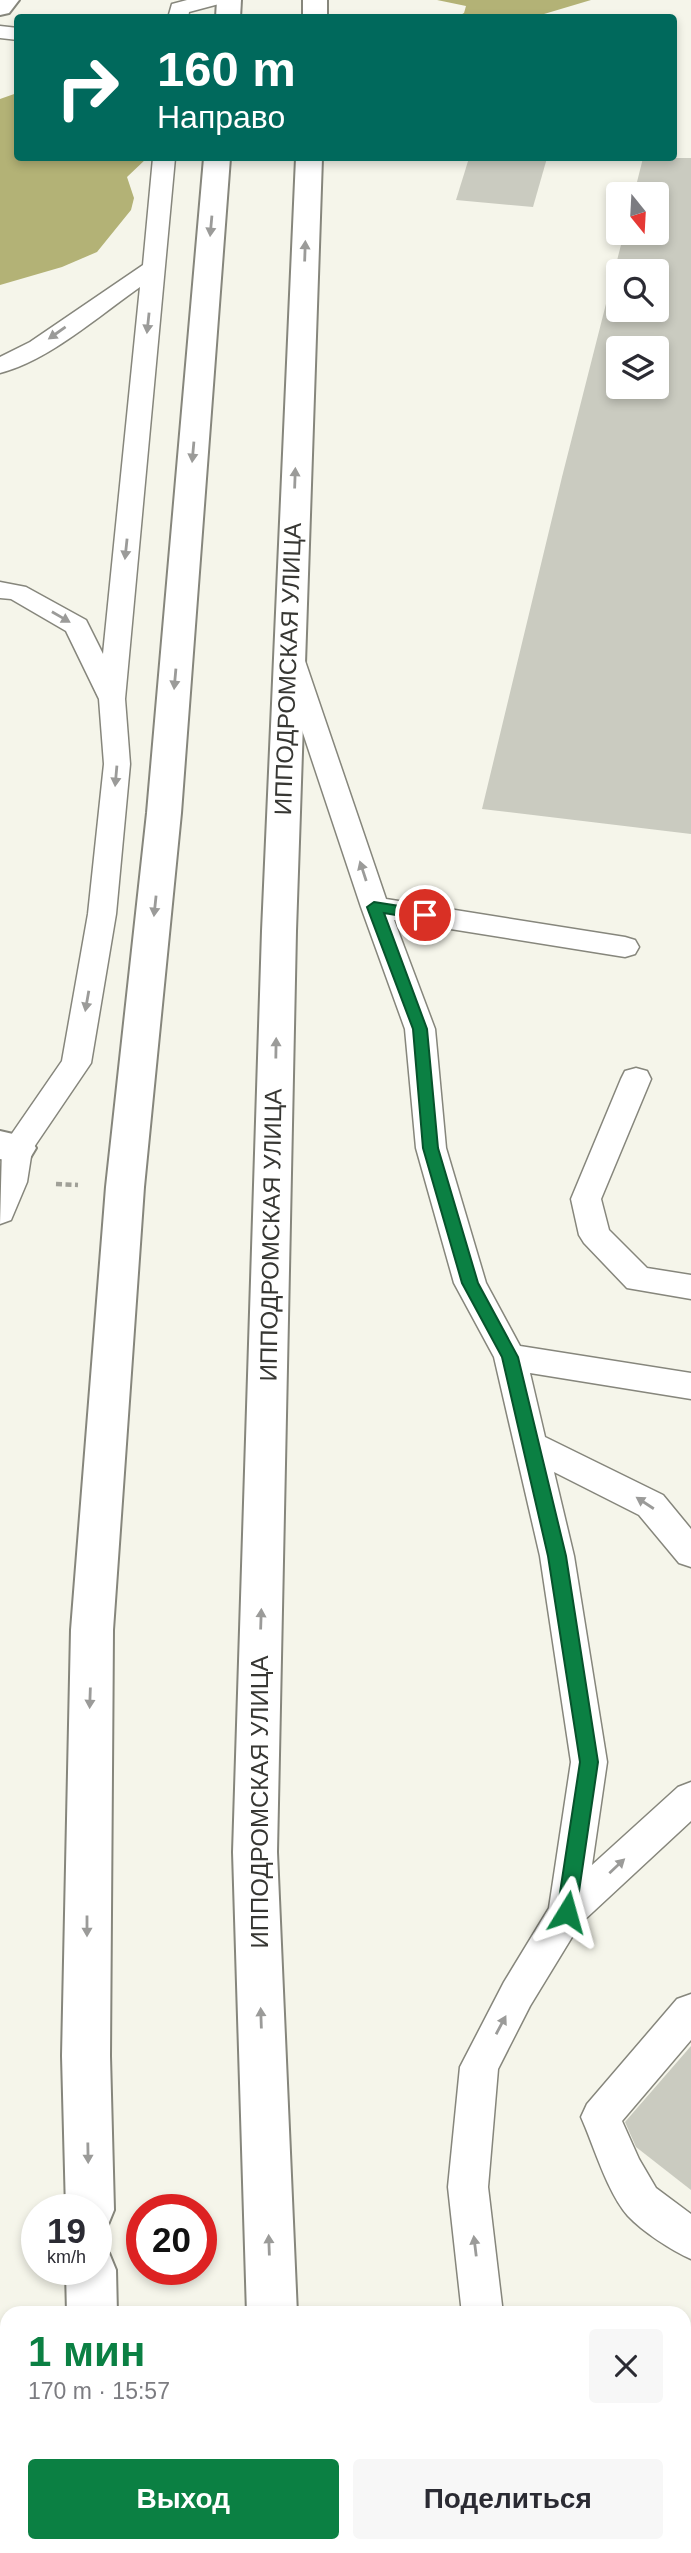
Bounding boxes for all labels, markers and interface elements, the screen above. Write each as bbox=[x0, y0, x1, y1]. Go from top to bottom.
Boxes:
icon: right bbox=[42, 42, 133, 133]
text: 160 m bbox=[157, 42, 296, 96]
text: Направо bbox=[157, 99, 285, 135]
north arrow bbox=[606, 182, 668, 245]
map controls bbox=[606, 182, 669, 399]
one-way arrow bbox=[205, 215, 216, 237]
one-way arrow bbox=[299, 240, 310, 262]
button: search bbox=[606, 259, 669, 322]
one-way arrow bbox=[142, 312, 153, 334]
one-way arrow bbox=[48, 326, 66, 340]
button: layers bbox=[606, 336, 669, 399]
one-way arrow bbox=[187, 442, 198, 464]
one-way arrow bbox=[290, 467, 301, 489]
street label: ИППОДРОМСКАЯ УЛИЦА bbox=[269, 522, 306, 816]
one-way arrow bbox=[120, 539, 131, 561]
one-way arrow bbox=[52, 611, 71, 624]
one-way arrow bbox=[169, 668, 180, 690]
one-way arrow bbox=[110, 765, 121, 787]
one-way arrow bbox=[357, 860, 367, 881]
pin bbox=[395, 885, 455, 945]
one-way arrow bbox=[149, 895, 160, 917]
icon: arrive bbox=[406, 896, 444, 934]
one-way arrow bbox=[81, 991, 92, 1013]
one-way arrow bbox=[270, 1037, 282, 1059]
street label: ИППОДРОМСКАЯ УЛИЦА bbox=[254, 1088, 287, 1382]
one-way arrow bbox=[635, 1496, 655, 1509]
one-way arrow bbox=[256, 1608, 267, 1630]
street label: ИППОДРОМСКАЯ УЛИЦА bbox=[246, 1656, 273, 1948]
one-way arrow bbox=[85, 1688, 96, 1710]
one-way arrow bbox=[608, 1858, 626, 1874]
position arrow bbox=[530, 1875, 604, 1949]
one-way arrow bbox=[81, 1915, 93, 1937]
one-way arrow bbox=[255, 2007, 266, 2029]
one-way arrow bbox=[495, 2015, 507, 2034]
one-way arrow bbox=[83, 2143, 94, 2165]
speed limit sign: 20 bbox=[126, 2194, 217, 2285]
text: 19 bbox=[47, 2211, 86, 2250]
one-way arrow bbox=[264, 2234, 275, 2256]
one-way arrow bbox=[470, 2235, 481, 2257]
text: km/h bbox=[47, 2247, 86, 2267]
text: 1 мин bbox=[28, 2328, 145, 2375]
button: close bbox=[589, 2329, 663, 2403]
text: 170 m · 15:57 bbox=[28, 2378, 170, 2404]
button: Выход bbox=[28, 2459, 339, 2539]
button: Поделиться bbox=[353, 2459, 663, 2539]

